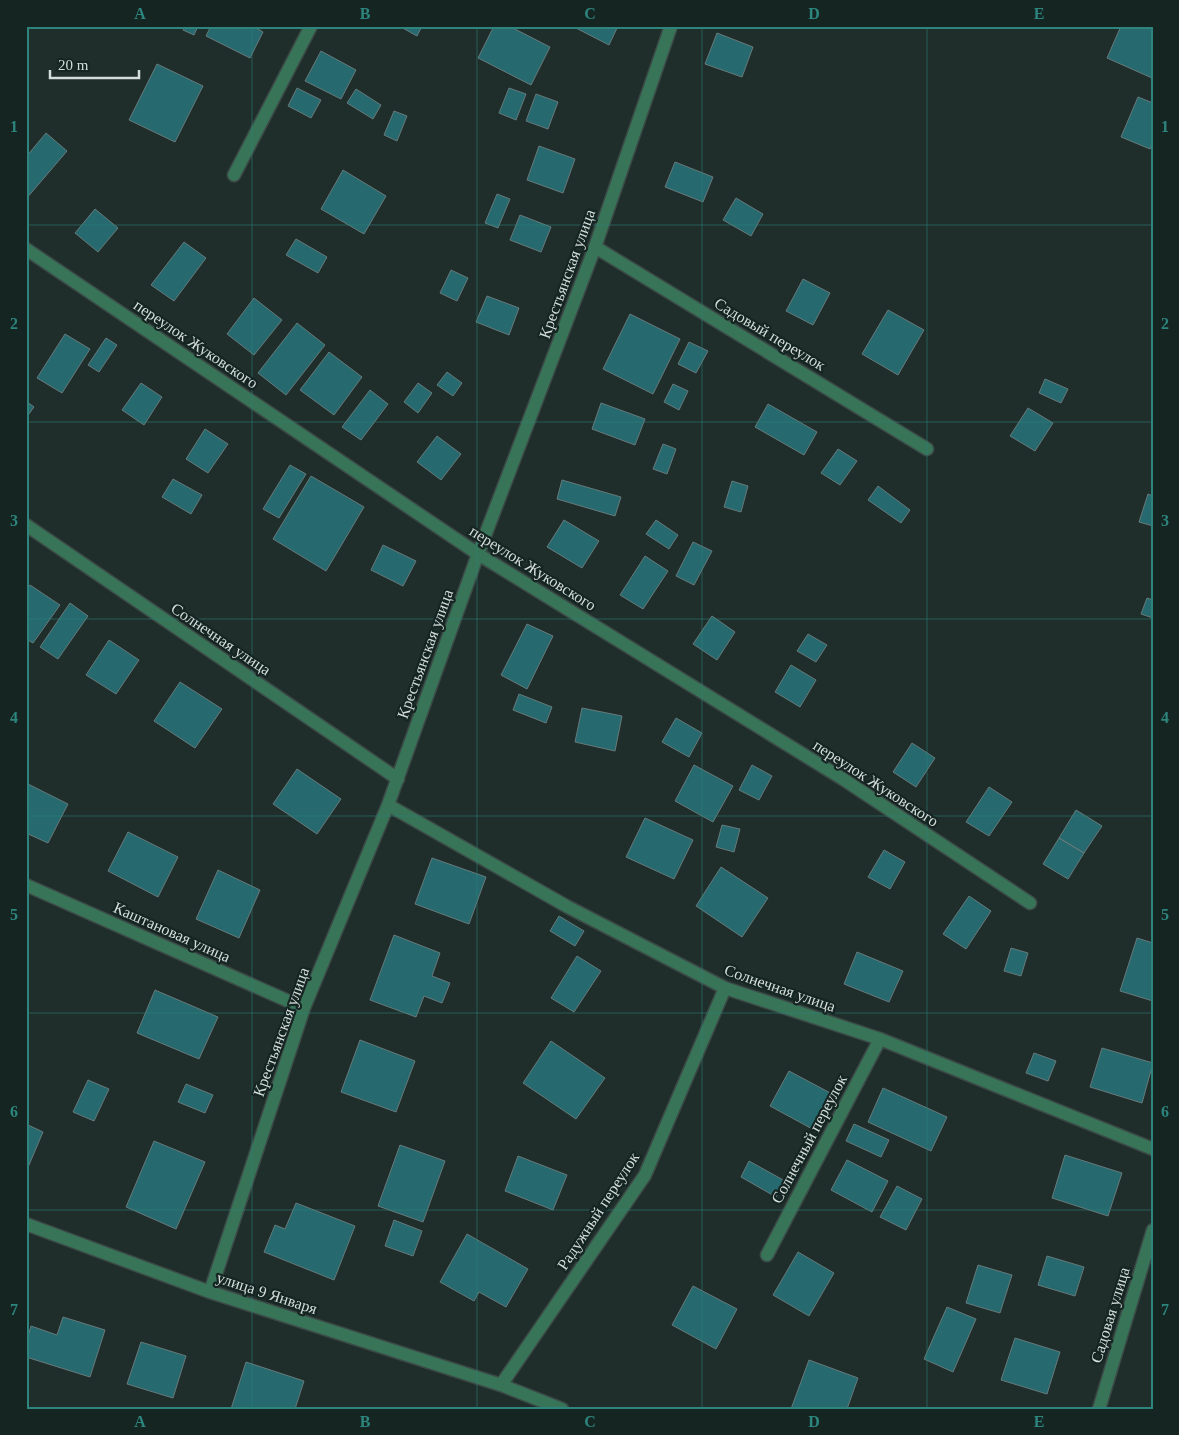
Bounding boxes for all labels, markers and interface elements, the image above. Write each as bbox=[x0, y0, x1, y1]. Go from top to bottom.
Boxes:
text: A bbox=[134, 5, 146, 22]
text: B bbox=[360, 5, 371, 22]
text: C bbox=[584, 5, 596, 22]
text: D bbox=[808, 5, 820, 22]
text: E bbox=[1034, 5, 1044, 22]
scale bar bbox=[50, 48, 139, 80]
text: 20 m bbox=[58, 57, 89, 73]
text: 1 bbox=[10, 118, 18, 135]
text: 1 bbox=[1161, 118, 1169, 135]
street label: Крестьянская улица bbox=[536, 207, 599, 341]
street label: Садовый переулок bbox=[711, 294, 829, 375]
street label: переулок Жуковского bbox=[130, 296, 261, 393]
text: 2 bbox=[10, 315, 18, 332]
text: 2 bbox=[1161, 315, 1169, 332]
text: 3 bbox=[10, 512, 18, 529]
text: 3 bbox=[1161, 512, 1169, 529]
street label: переулок Жуковского bbox=[466, 522, 599, 615]
street label: Крестьянская улица bbox=[394, 587, 457, 721]
street label: Солнечная улица bbox=[167, 599, 274, 679]
text: 4 bbox=[10, 709, 18, 726]
text: 4 bbox=[1161, 709, 1169, 726]
street label: переулок Жуковского bbox=[810, 736, 942, 831]
street label: Каштановая улица bbox=[111, 899, 233, 966]
text: 5 bbox=[10, 906, 18, 923]
text: 5 bbox=[1161, 906, 1169, 923]
street label: Солнечная улица bbox=[722, 961, 838, 1016]
street label: Крестьянская улица bbox=[250, 965, 313, 1099]
street label: Солнечный переулок bbox=[768, 1072, 851, 1207]
text: 6 bbox=[10, 1103, 18, 1120]
text: 6 bbox=[1161, 1103, 1169, 1120]
street label: Радужный переулок bbox=[554, 1149, 643, 1273]
street label: Садовая улица bbox=[1087, 1265, 1134, 1365]
street label: улица 9 Января bbox=[214, 1269, 320, 1318]
text: 7 bbox=[10, 1301, 18, 1318]
text: 7 bbox=[1161, 1301, 1169, 1318]
text: A bbox=[134, 1413, 146, 1430]
text: B bbox=[360, 1413, 371, 1430]
text: C bbox=[584, 1413, 596, 1430]
text: D bbox=[808, 1413, 820, 1430]
text: E bbox=[1034, 1413, 1044, 1430]

